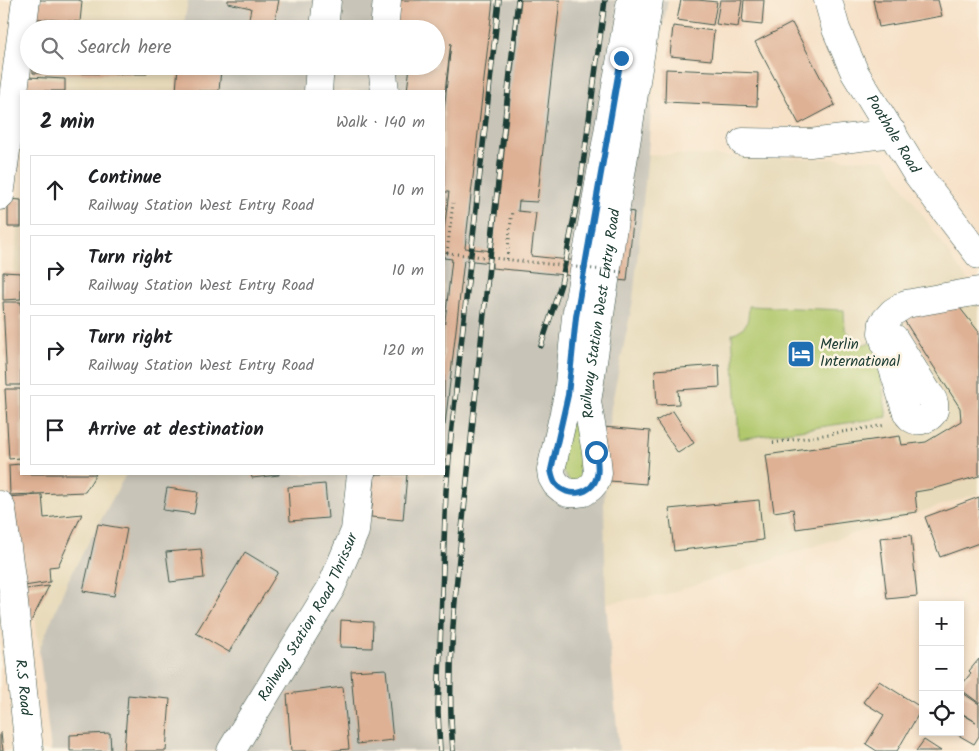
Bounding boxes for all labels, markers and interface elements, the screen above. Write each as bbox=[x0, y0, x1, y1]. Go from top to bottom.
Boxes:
search box bbox=[20, 20, 445, 75]
text: Search here bbox=[78, 33, 172, 63]
icon: search bbox=[38, 34, 66, 62]
route end bbox=[610, 47, 633, 70]
street label: Poothole Road bbox=[859, 90, 926, 179]
text: 2 min bbox=[40, 106, 95, 139]
text: Walk · 140 m bbox=[336, 110, 425, 135]
text: Continue bbox=[88, 163, 161, 193]
icon: ahead bbox=[41, 176, 69, 204]
text: 10 m bbox=[392, 178, 424, 203]
text: Railway Station West Entry Road bbox=[88, 193, 314, 218]
street label: Railway Station West Entry Road bbox=[575, 207, 628, 421]
text: Turn right bbox=[88, 243, 173, 273]
icon: right bbox=[41, 256, 69, 284]
text: 10 m bbox=[392, 258, 424, 283]
text: Railway Station West Entry Road bbox=[88, 273, 314, 298]
text: Turn right bbox=[88, 323, 173, 353]
place label: Merlin International bbox=[820, 333, 900, 374]
icon: right bbox=[41, 336, 69, 364]
text: 120 m bbox=[383, 338, 424, 363]
hotel icon: Merlin International bbox=[786, 339, 816, 369]
text: Railway Station West Entry Road bbox=[88, 353, 314, 378]
text: Arrive at destination bbox=[88, 415, 264, 445]
icon: arrive bbox=[41, 416, 69, 444]
route start bbox=[585, 441, 608, 464]
street label: Railway Station Road Thrissur bbox=[252, 528, 365, 706]
map controls bbox=[919, 601, 964, 736]
button: + bbox=[919, 601, 964, 646]
button: − bbox=[919, 646, 964, 691]
street label: R.S Road bbox=[8, 658, 37, 717]
button: locate bbox=[919, 691, 964, 736]

